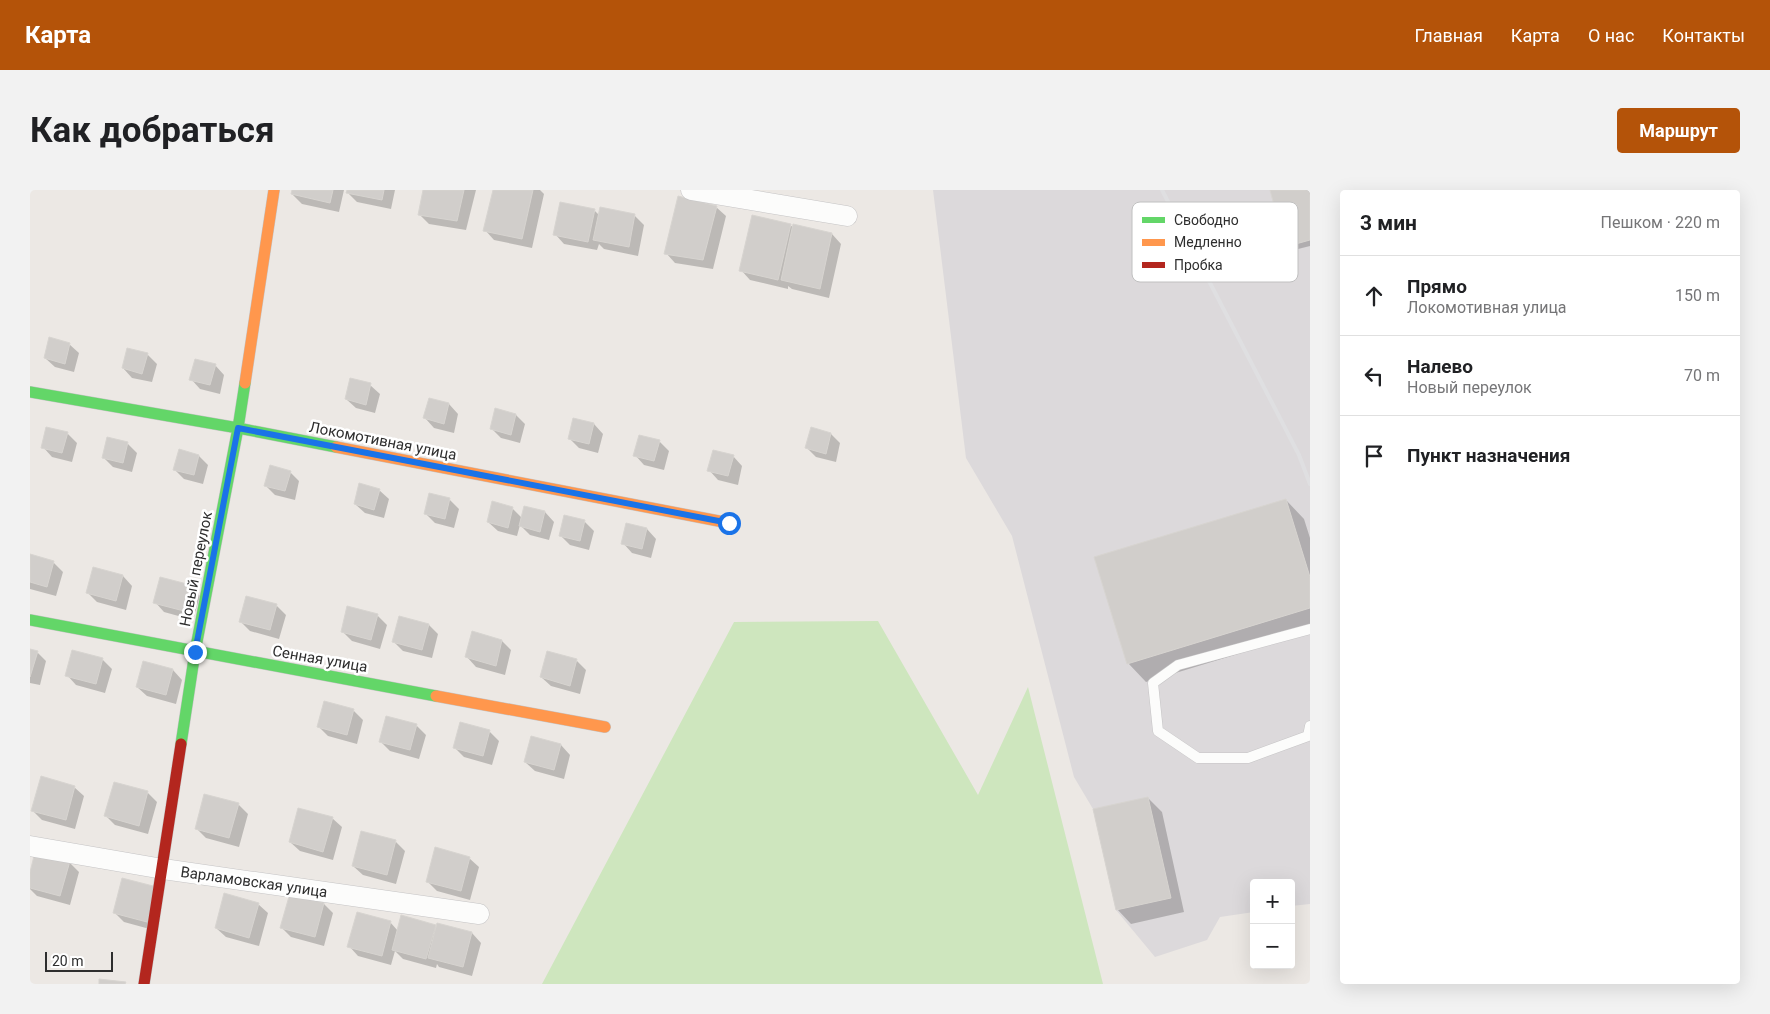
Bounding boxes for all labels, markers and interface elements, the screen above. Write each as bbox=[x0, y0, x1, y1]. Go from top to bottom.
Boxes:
text: Карта bbox=[25, 21, 91, 49]
text: Главная bbox=[1414, 25, 1483, 46]
text: Карта bbox=[1511, 25, 1560, 46]
text: О нас bbox=[1588, 25, 1634, 46]
text: Контакты bbox=[1662, 25, 1745, 46]
button: Маршрут bbox=[1617, 108, 1740, 153]
text: Как добраться bbox=[30, 110, 275, 151]
legend bbox=[1132, 202, 1298, 282]
text: 3 мин bbox=[1360, 211, 1417, 235]
text: Свободно bbox=[1174, 212, 1239, 228]
text: Пешком · 220 m bbox=[1601, 213, 1720, 232]
text: Медленно bbox=[1174, 234, 1242, 250]
text: Пробка bbox=[1174, 257, 1223, 273]
text: Прямо bbox=[1407, 275, 1467, 298]
icon: ahead bbox=[1360, 282, 1388, 310]
text: 150 m bbox=[1675, 286, 1720, 305]
text: Локомотивная улица bbox=[1407, 298, 1567, 317]
text: Налево bbox=[1407, 355, 1473, 378]
icon: left bbox=[1360, 362, 1388, 390]
text: 70 m bbox=[1684, 366, 1720, 385]
text: Новый переулок bbox=[1407, 378, 1532, 397]
street label: Локомотивная улица bbox=[308, 418, 458, 464]
icon: arrive bbox=[1360, 442, 1388, 470]
text: Пункт назначения bbox=[1407, 444, 1570, 467]
street label: Новый переулок bbox=[176, 510, 216, 628]
route start bbox=[718, 512, 741, 535]
route end bbox=[184, 641, 207, 664]
street label: Сенная улица bbox=[271, 642, 369, 676]
street label: Варламовская улица bbox=[179, 863, 329, 901]
map controls bbox=[1250, 879, 1295, 969]
button: + bbox=[1250, 879, 1295, 924]
button: − bbox=[1250, 924, 1295, 969]
scale bar bbox=[45, 949, 112, 972]
text: 20 m bbox=[52, 953, 84, 969]

